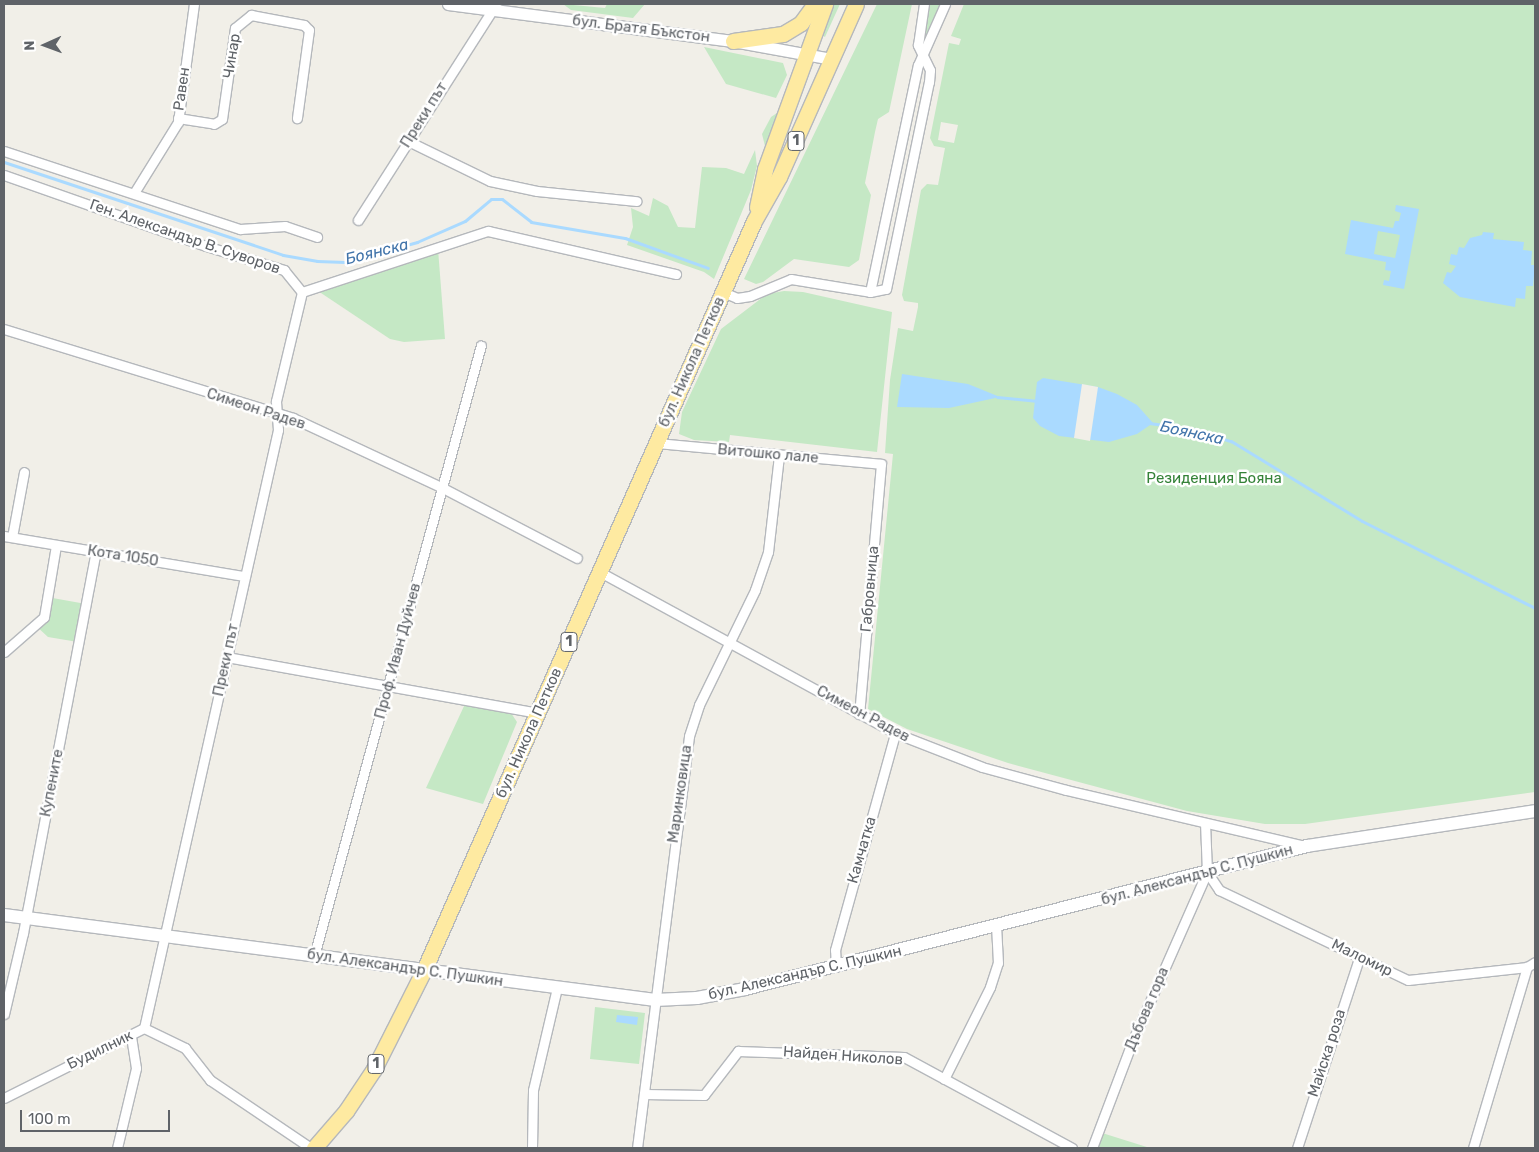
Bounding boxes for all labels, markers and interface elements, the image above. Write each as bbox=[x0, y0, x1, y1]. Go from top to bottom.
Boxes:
street label: бул. Братя Бъкстон bbox=[571, 12, 711, 46]
north arrow bbox=[20, 20, 70, 70]
street label: Чинар bbox=[220, 32, 244, 80]
text: N bbox=[21, 40, 38, 51]
street label: Равен bbox=[170, 66, 194, 112]
street label: Преки път bbox=[397, 79, 451, 151]
road number: 1 bbox=[787, 130, 805, 152]
street label: Ген. Александър В. Суворов bbox=[87, 196, 283, 278]
water label: Боянска bbox=[343, 235, 411, 269]
street label: бул. Никола Петков bbox=[655, 294, 729, 430]
street label: Симеон Радев bbox=[204, 385, 308, 433]
water label: Боянска bbox=[1158, 417, 1226, 449]
street label: Витошко лале bbox=[717, 441, 819, 467]
park label: Резиденция Бояна bbox=[1146, 470, 1282, 488]
street label: Кота 1050 bbox=[86, 541, 160, 571]
street label: Габровница bbox=[857, 545, 883, 633]
street label: Проф. Иван Дуйчев bbox=[371, 581, 425, 721]
street label: Преки път bbox=[209, 622, 243, 698]
road number: 1 bbox=[560, 630, 578, 654]
street label: бул. Никола Петков bbox=[492, 665, 566, 801]
street label: Симеон Радев bbox=[813, 682, 913, 746]
street label: Маринковица bbox=[664, 744, 696, 844]
street label: Купените bbox=[37, 748, 67, 818]
street label: Камчатка bbox=[844, 815, 880, 885]
street label: бул. Александър С. Пушкин bbox=[1099, 841, 1295, 909]
street label: Маломир bbox=[1328, 935, 1396, 981]
street label: бул. Александър С. Пушкин bbox=[707, 942, 903, 1004]
street label: бул. Александър С. Пушкин bbox=[306, 945, 504, 991]
street label: Дъбова гора bbox=[1121, 965, 1173, 1053]
street label: Майска роза bbox=[1304, 1007, 1350, 1099]
street label: Будилник bbox=[64, 1026, 136, 1074]
street label: Найден Николов bbox=[782, 1043, 904, 1069]
road number: 1 bbox=[367, 1052, 385, 1076]
scale bar bbox=[22, 1100, 172, 1132]
text: 100 m bbox=[28, 1110, 70, 1128]

